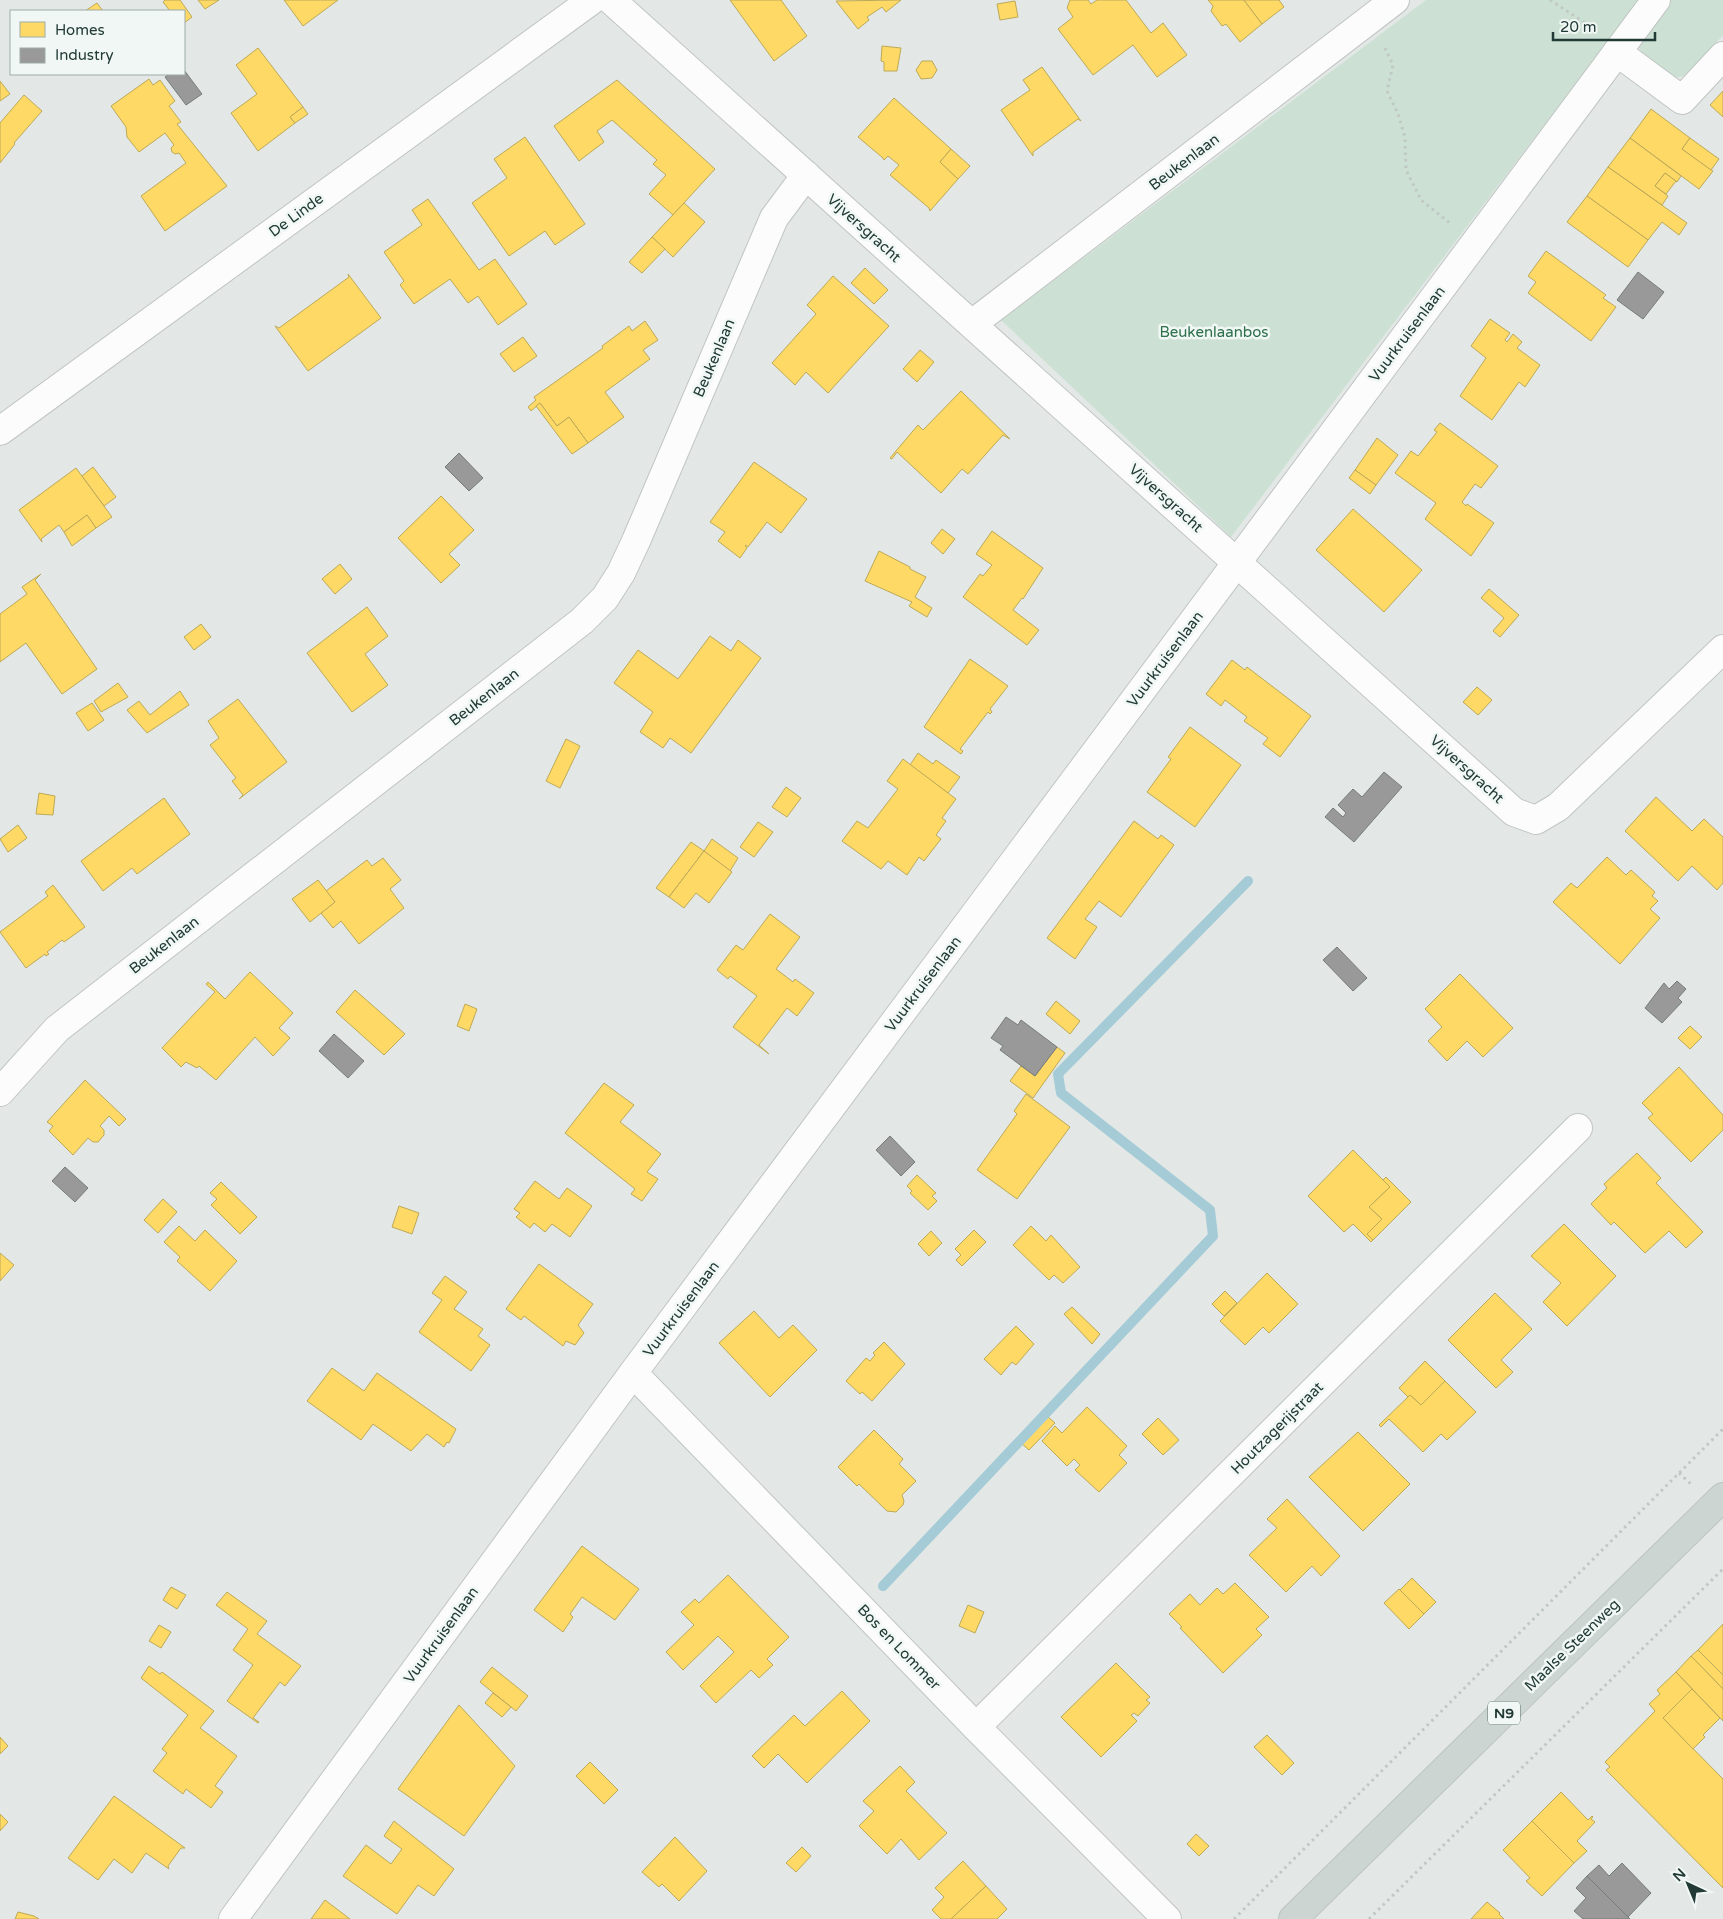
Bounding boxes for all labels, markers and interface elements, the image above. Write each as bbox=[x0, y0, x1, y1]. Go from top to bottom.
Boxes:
legend bbox=[10, 10, 185, 75]
scale bar bbox=[1553, 10, 1656, 42]
text: 20 m bbox=[1560, 18, 1597, 36]
text: Homes bbox=[55, 21, 105, 39]
text: Industry bbox=[55, 46, 114, 64]
street label: Beukenlaan bbox=[1145, 130, 1223, 194]
street label: De Linde bbox=[265, 189, 327, 241]
street label: Vijversgracht bbox=[823, 190, 905, 266]
street label: Vuurkruisenlaan bbox=[1365, 283, 1449, 385]
street label: Beukenlaan bbox=[689, 316, 739, 400]
park label: Beukenlaanbos bbox=[1159, 323, 1269, 341]
street label: Vijversgracht bbox=[1125, 460, 1207, 536]
street label: Vuurkruisenlaan bbox=[1123, 608, 1207, 710]
street label: Beukenlaan bbox=[446, 664, 522, 730]
street label: Vijversgracht bbox=[1426, 731, 1508, 807]
street label: Beukenlaan bbox=[126, 912, 202, 978]
street label: Vuurkruisenlaan bbox=[881, 933, 965, 1035]
street label: Vuurkruisenlaan bbox=[639, 1258, 723, 1360]
street label: Houtzagerijstraat bbox=[1227, 1378, 1327, 1478]
street label: Vuurkruisenlaan bbox=[400, 1583, 482, 1687]
street label: Maalse Steenweg bbox=[1521, 1595, 1623, 1695]
street label: Bos en Lommer bbox=[854, 1601, 944, 1694]
road number: N9 bbox=[1488, 1702, 1520, 1725]
north arrow bbox=[1663, 1859, 1713, 1909]
text: N bbox=[1669, 1865, 1689, 1885]

